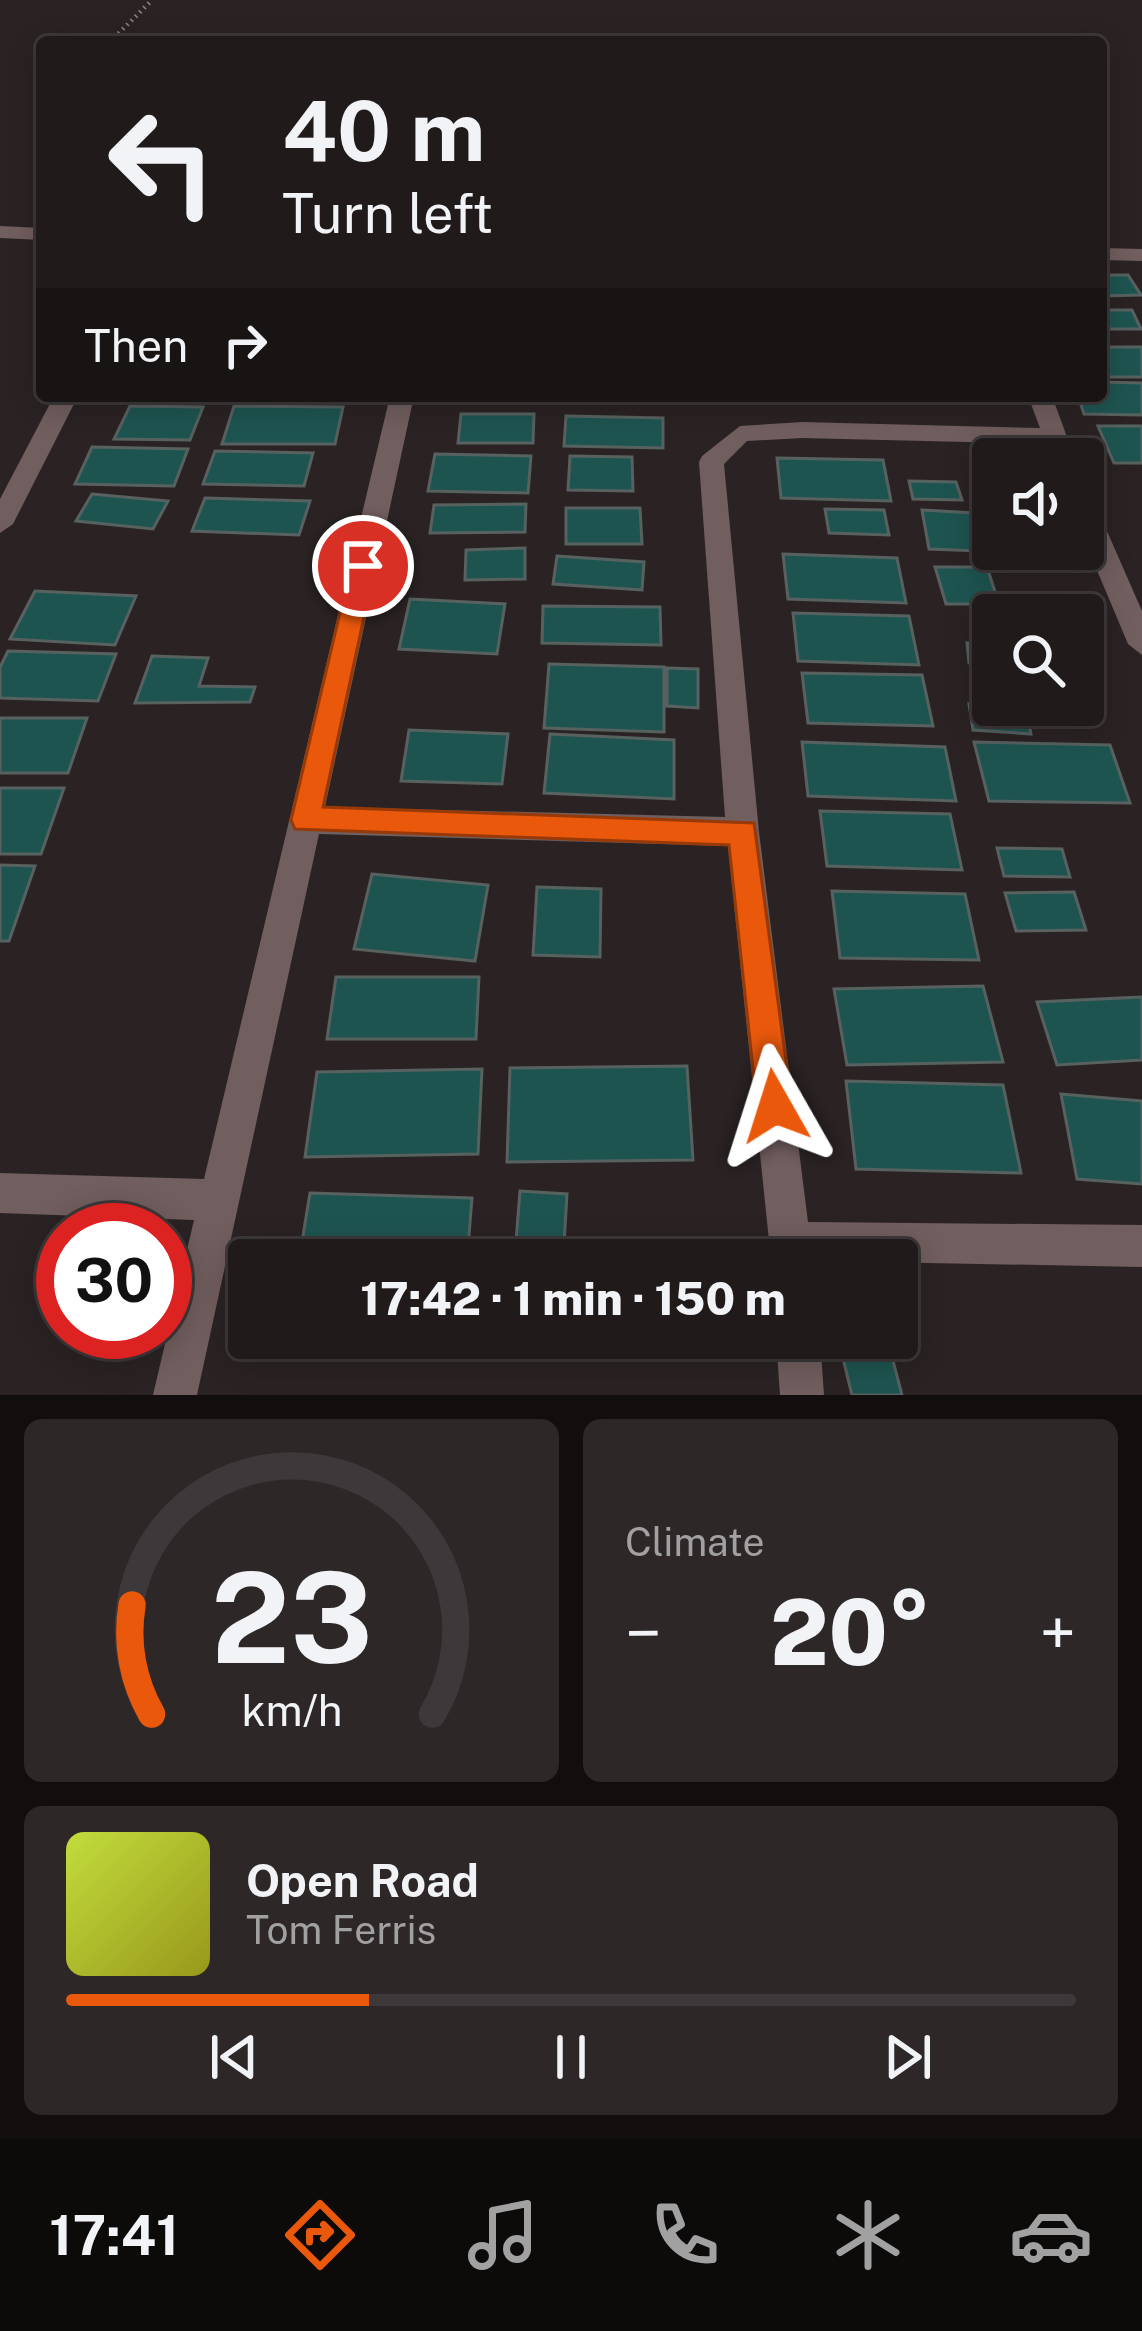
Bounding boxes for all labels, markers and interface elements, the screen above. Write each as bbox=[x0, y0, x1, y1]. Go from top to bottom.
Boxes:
text: 40 m bbox=[282, 81, 485, 180]
icon: left bbox=[84, 84, 240, 240]
text: Turn left bbox=[282, 182, 493, 245]
icon: right bbox=[212, 312, 278, 378]
text: Then bbox=[84, 319, 188, 372]
map controls bbox=[972, 438, 1104, 726]
button: sound bbox=[972, 438, 1104, 570]
pin bbox=[312, 515, 414, 617]
icon: arrive bbox=[330, 533, 396, 599]
button: search bbox=[972, 594, 1104, 726]
position arrow bbox=[712, 1043, 838, 1169]
speed limit sign: 30 bbox=[36, 1203, 192, 1359]
text: 17:42 · 1 min · 150 m bbox=[360, 1272, 786, 1325]
text: Climate bbox=[625, 1519, 765, 1565]
text: 23 bbox=[210, 1544, 373, 1691]
text: 20° bbox=[770, 1579, 931, 1685]
text: − bbox=[625, 1594, 662, 1672]
text: + bbox=[1039, 1594, 1076, 1672]
text: km/h bbox=[241, 1684, 342, 1735]
text: Open Road bbox=[246, 1854, 479, 1907]
text: Tom Ferris bbox=[246, 1907, 436, 1953]
icon: previous bbox=[201, 2024, 267, 2090]
icon: pause bbox=[538, 2024, 604, 2090]
icon: next bbox=[875, 2024, 941, 2090]
icon: directions bbox=[278, 2193, 362, 2277]
icon: music bbox=[461, 2193, 545, 2277]
icon: phone bbox=[643, 2193, 727, 2277]
icon: climate bbox=[826, 2193, 910, 2277]
icon: car bbox=[1009, 2193, 1093, 2277]
text: 17:41 bbox=[49, 2204, 179, 2267]

